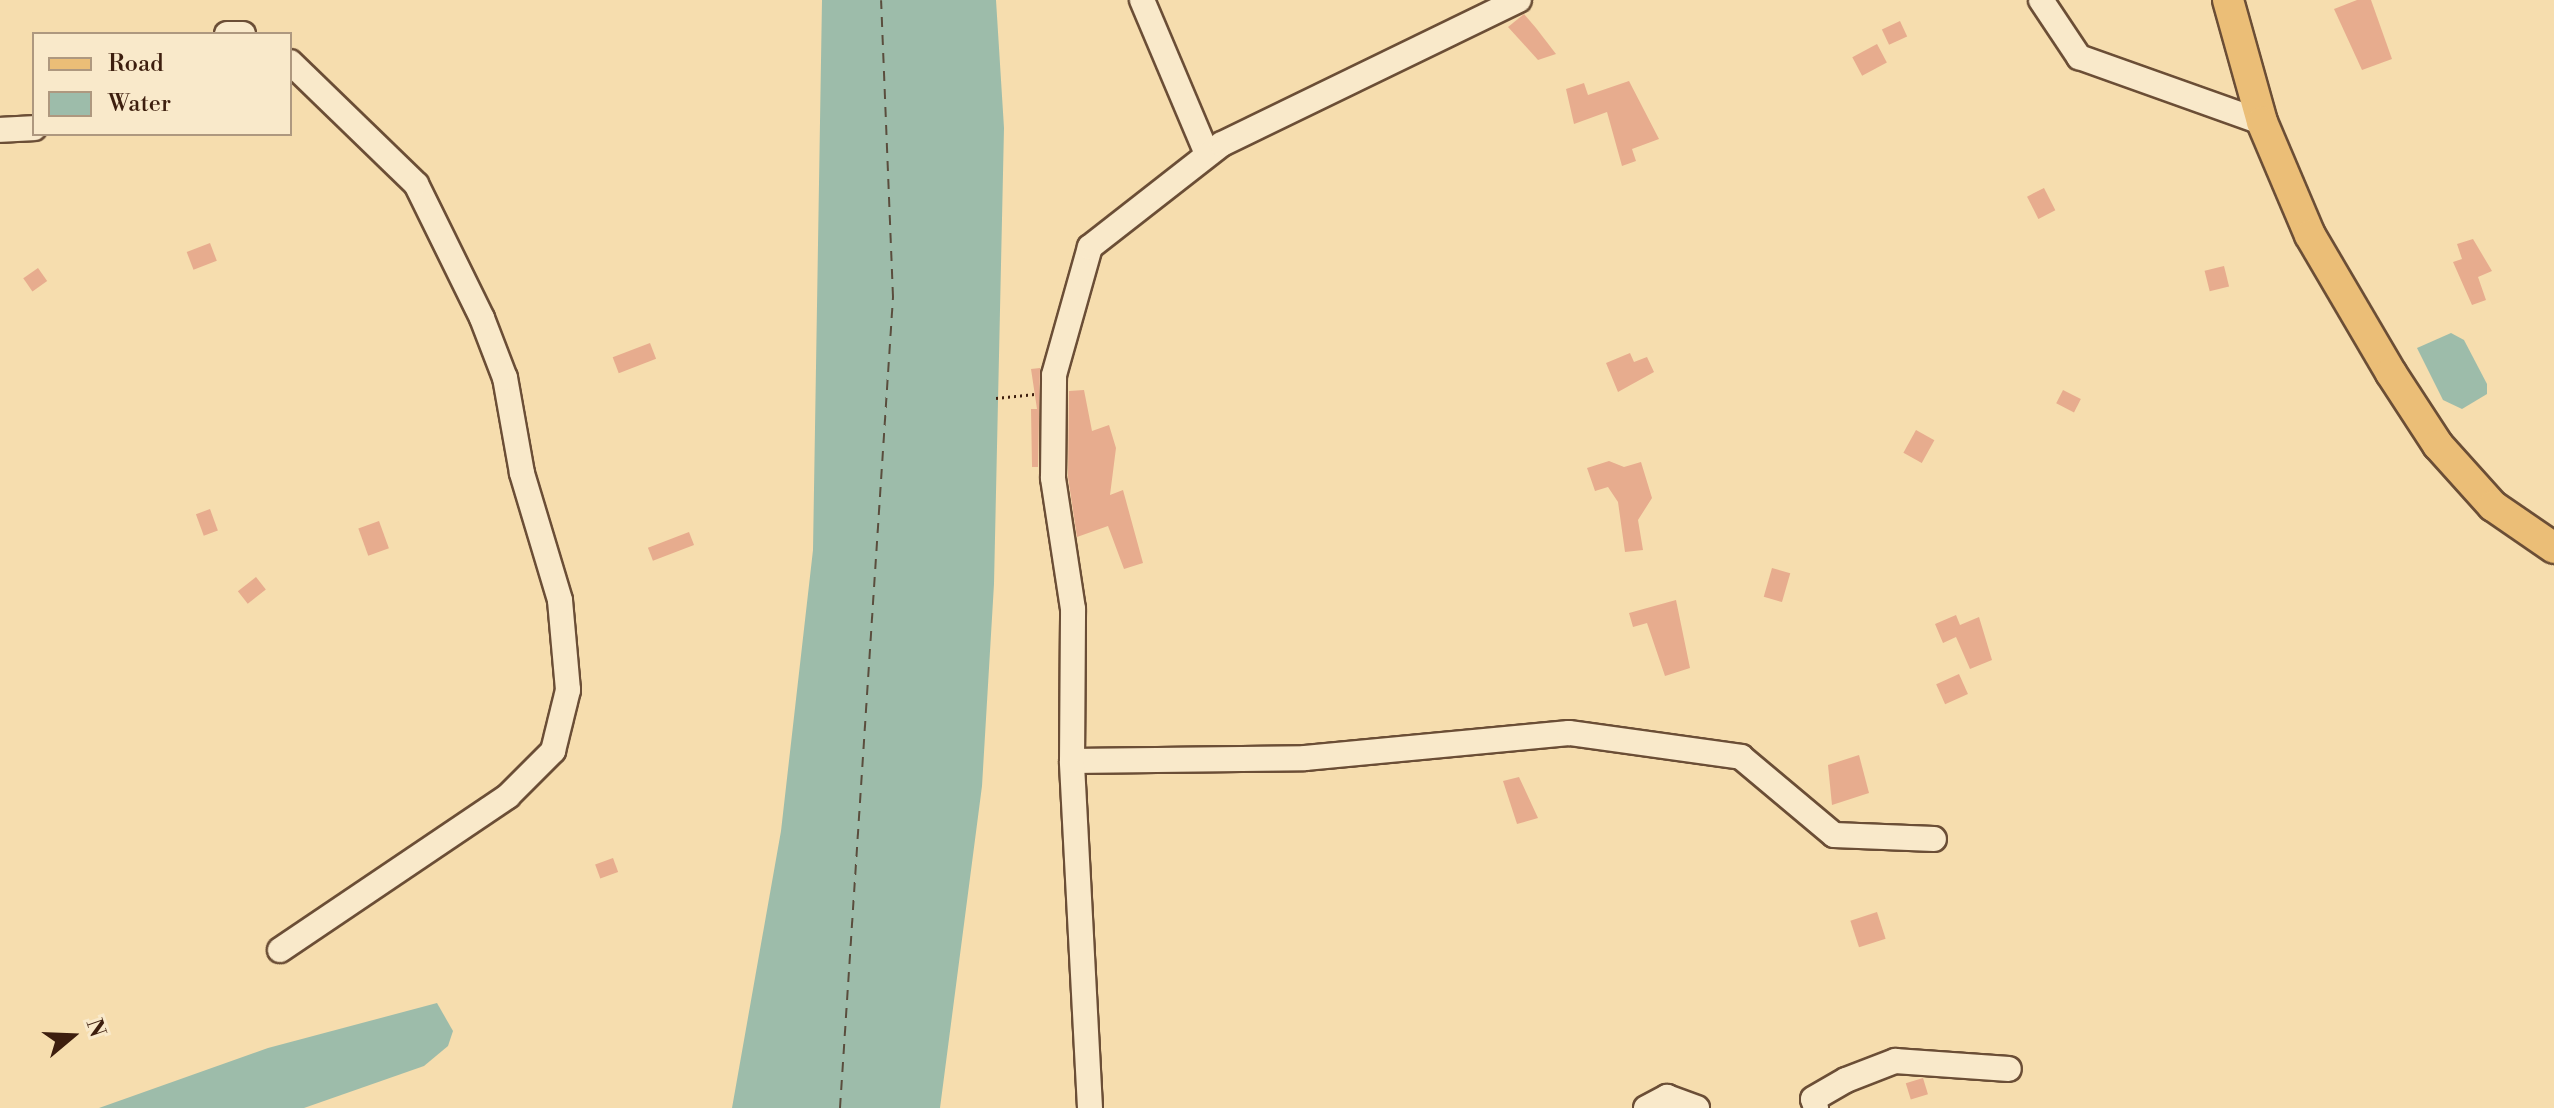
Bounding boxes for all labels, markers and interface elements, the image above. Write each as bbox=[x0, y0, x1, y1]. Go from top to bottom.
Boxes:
legend bbox=[32, 32, 292, 136]
text: Road bbox=[108, 49, 164, 79]
text: Water bbox=[108, 89, 171, 119]
north arrow bbox=[32, 996, 112, 1076]
text: N bbox=[80, 1015, 111, 1041]

